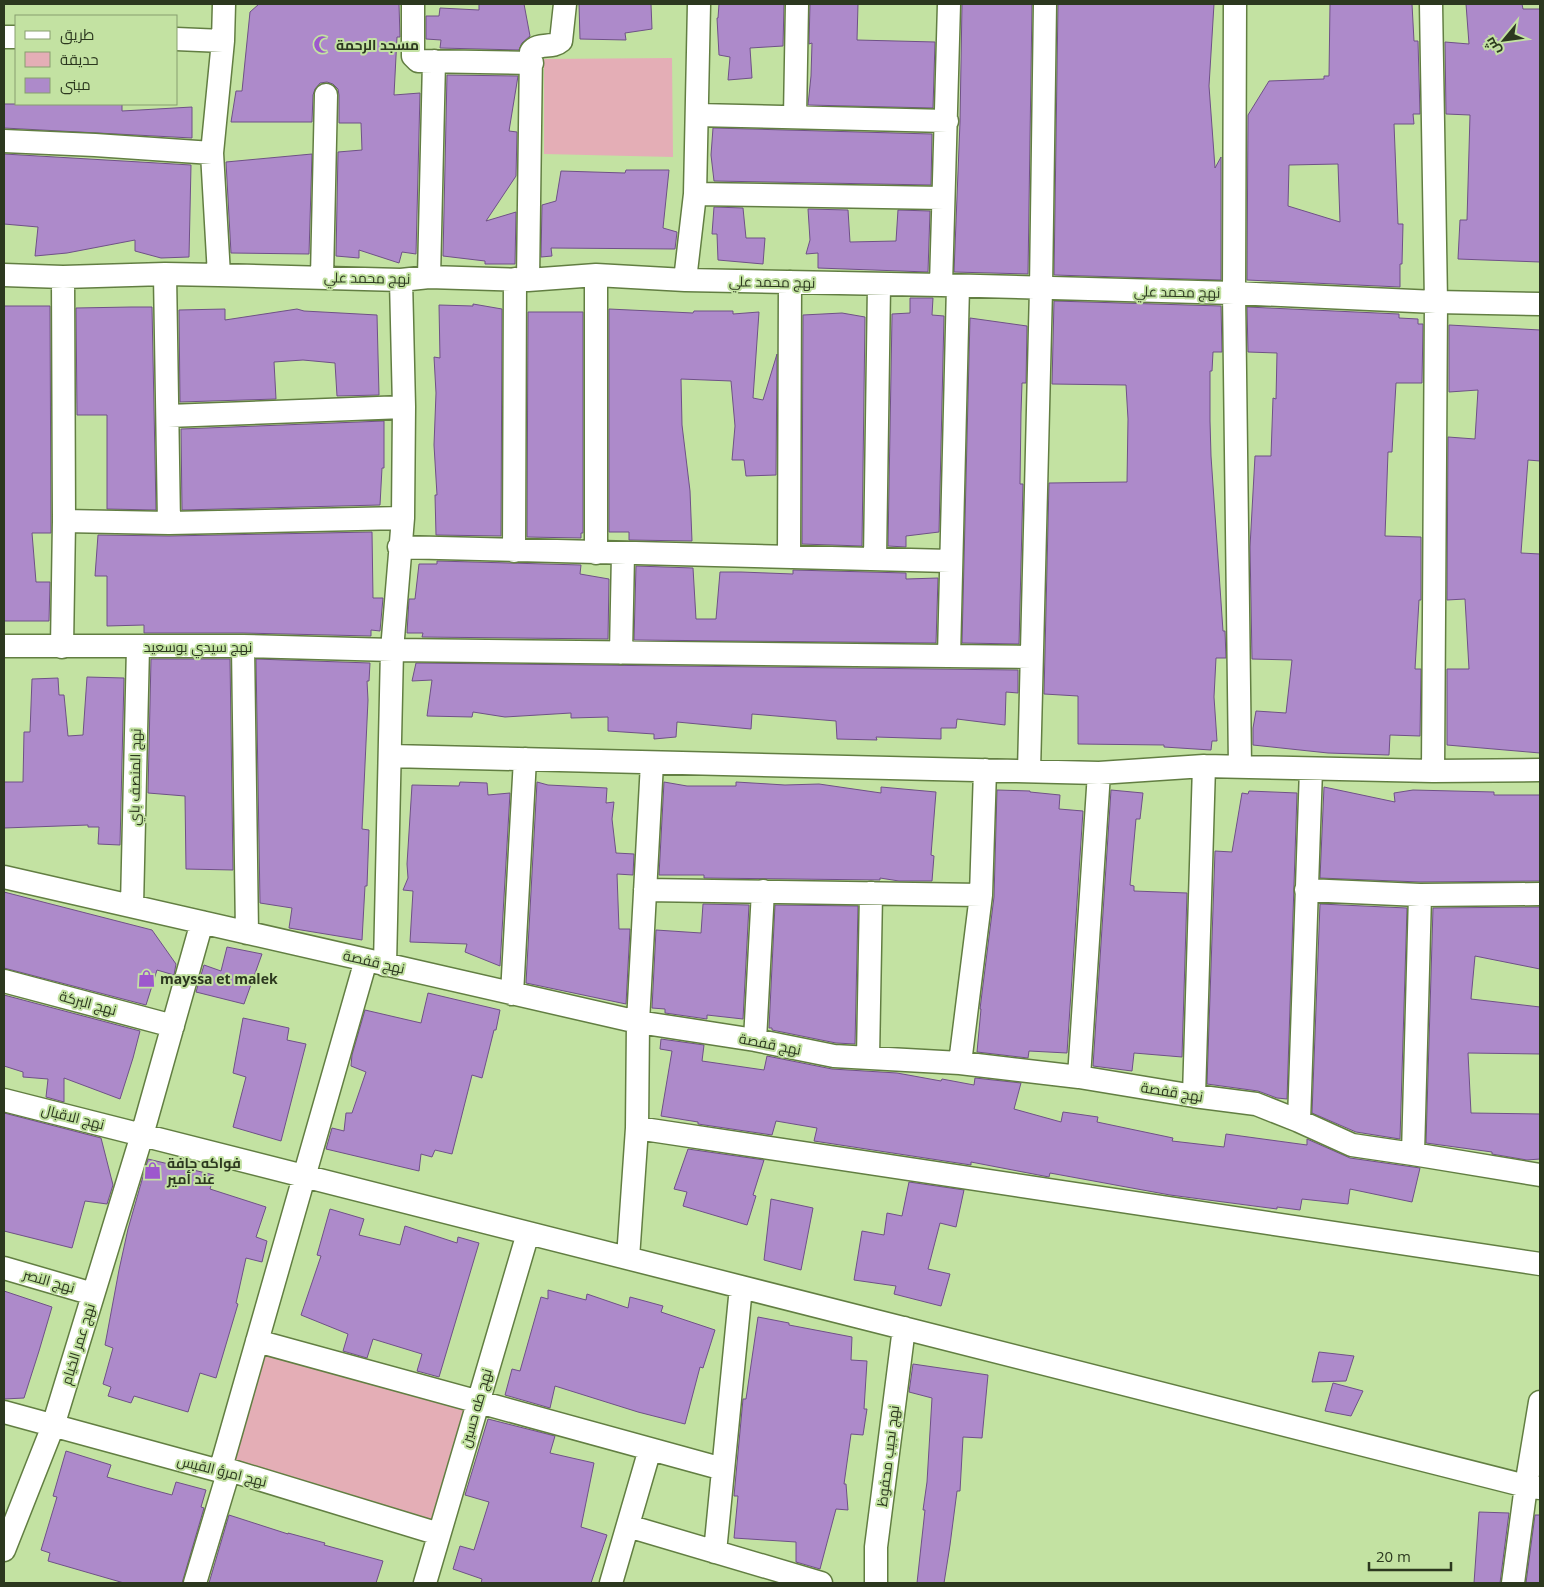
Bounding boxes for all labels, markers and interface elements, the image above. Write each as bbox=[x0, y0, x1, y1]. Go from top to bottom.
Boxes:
legend bbox=[15, 15, 178, 105]
north arrow bbox=[1479, 15, 1529, 65]
text: طريق bbox=[60, 24, 94, 45]
text: ش bbox=[1480, 34, 1505, 59]
mosque icon: مسجد الرحمة bbox=[312, 35, 332, 55]
place label: مسجد الرحمة bbox=[336, 35, 419, 54]
text: حديقة bbox=[60, 49, 99, 69]
text: مبنى bbox=[60, 74, 91, 95]
street label: نهج محمد علي bbox=[324, 267, 410, 291]
street label: نهج محمد علي bbox=[729, 271, 815, 295]
street label: نهج محمد علي bbox=[1134, 281, 1220, 305]
street label: نهج سيدي بوسعيد bbox=[144, 637, 252, 659]
street label: نهج المنصف باي bbox=[124, 728, 148, 826]
street label: نهج قفصة bbox=[341, 945, 407, 978]
shop icon: mayssa et malek bbox=[136, 969, 156, 989]
place label: mayssa et malek bbox=[160, 969, 278, 988]
street label: نهج البركة bbox=[58, 986, 119, 1019]
street label: نهج قفصة bbox=[737, 1028, 803, 1059]
street label: نهج قفصة bbox=[1140, 1077, 1205, 1106]
street label: نهج الاقبال bbox=[40, 1100, 107, 1134]
place label: فواكه جافة عند أمير bbox=[166, 1153, 241, 1188]
shop icon: فواكه جافة عند أمير bbox=[143, 1161, 163, 1181]
street label: نهج النصر bbox=[20, 1264, 77, 1297]
street label: نهج عمر الخيام bbox=[56, 1301, 100, 1387]
street label: نهج طه حسين bbox=[455, 1366, 496, 1450]
street label: نهج نجيب محفوظ bbox=[872, 1404, 903, 1508]
street label: نهج امرؤ القيس bbox=[175, 1450, 269, 1491]
scale bar bbox=[1369, 1540, 1452, 1572]
text: 20 m bbox=[1376, 1546, 1411, 1566]

